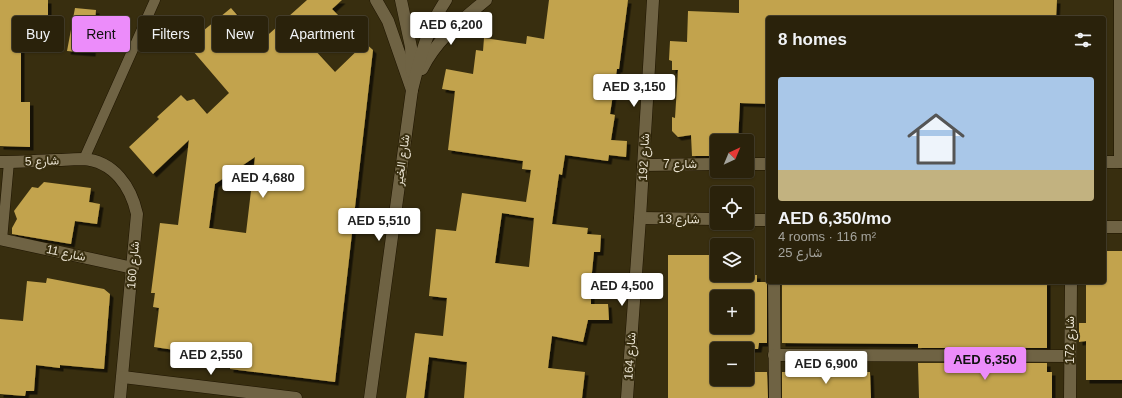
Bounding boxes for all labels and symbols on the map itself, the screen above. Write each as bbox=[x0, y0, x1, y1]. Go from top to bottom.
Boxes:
pin: AED 6,200 bbox=[405, 12, 497, 46]
pin: AED 3,150 bbox=[588, 74, 680, 108]
street label: شارع 192 bbox=[636, 133, 654, 181]
street label: شارع الخير bbox=[391, 134, 414, 188]
north arrow bbox=[710, 134, 754, 178]
street label: شارع 5 bbox=[25, 153, 59, 171]
street label: شارع 7 bbox=[663, 157, 697, 173]
pin: AED 4,680 bbox=[217, 165, 309, 199]
pin: AED 5,510 bbox=[333, 208, 425, 242]
street label: شارع 13 bbox=[658, 212, 700, 228]
street label: شارع 160 bbox=[124, 241, 144, 289]
street label: شارع 11 bbox=[45, 242, 87, 266]
pin: AED 4,500 bbox=[576, 273, 668, 307]
street label: شارع 172 bbox=[1063, 316, 1079, 364]
street label: شارع 164 bbox=[621, 332, 641, 380]
pin: AED 2,550 bbox=[165, 342, 257, 376]
pin: AED 6,350 bbox=[939, 347, 1031, 381]
pin: AED 6,900 bbox=[780, 351, 872, 385]

